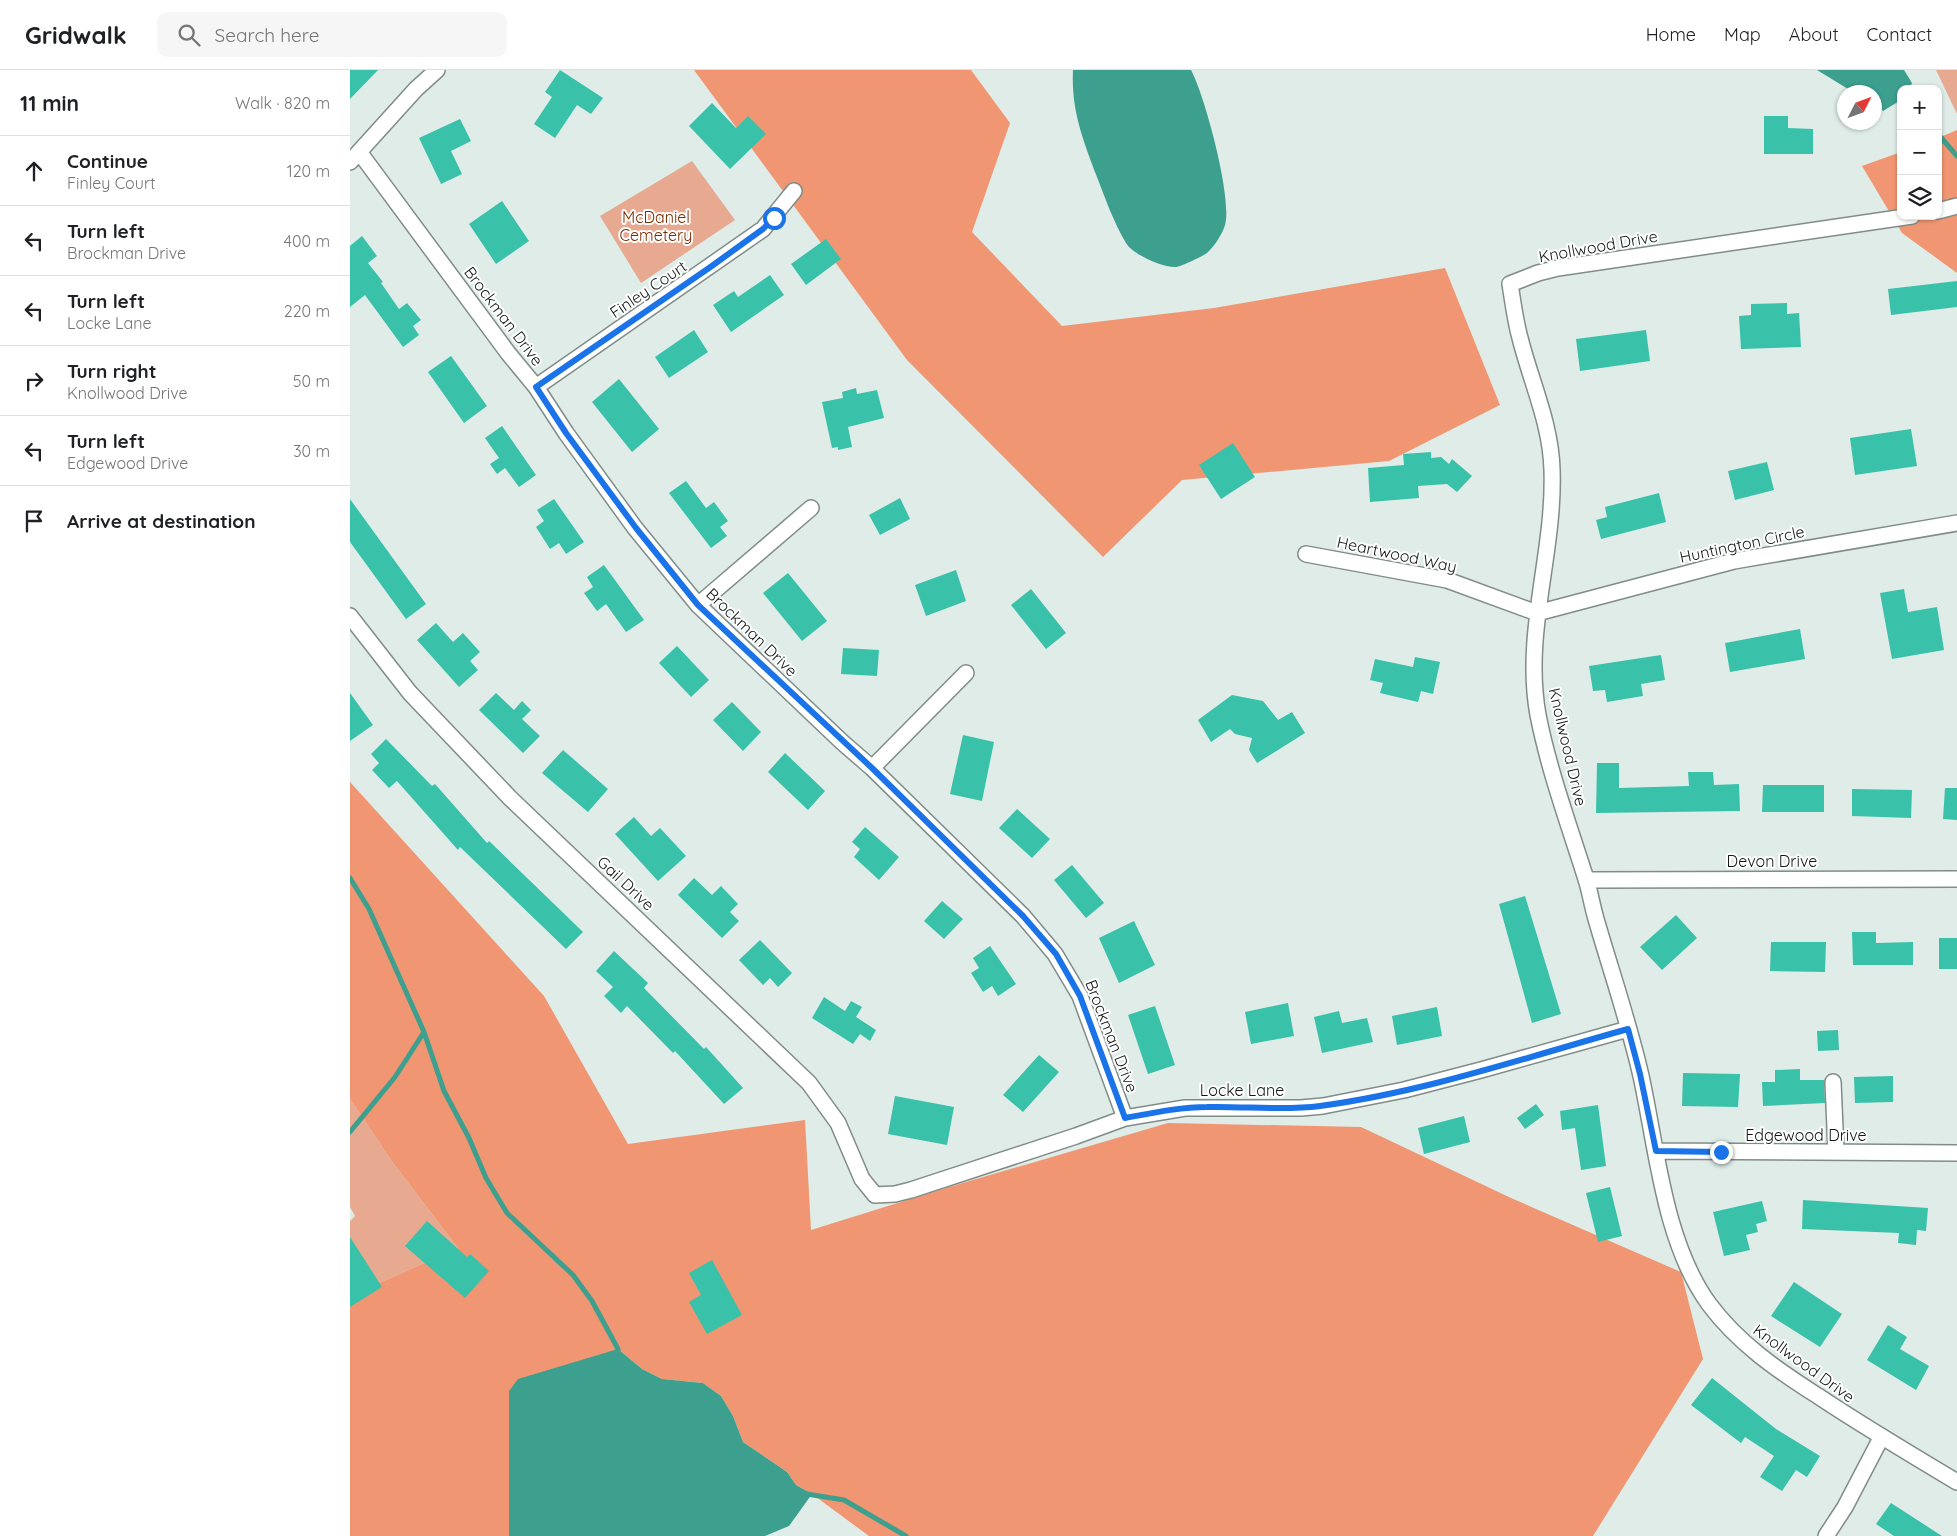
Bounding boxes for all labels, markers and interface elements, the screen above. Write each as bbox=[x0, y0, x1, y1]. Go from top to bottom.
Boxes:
search box bbox=[157, 12, 507, 57]
text: Gridwalk bbox=[25, 20, 127, 50]
icon: search bbox=[175, 21, 203, 49]
text: Search here bbox=[215, 23, 319, 47]
text: Home bbox=[1646, 23, 1696, 46]
text: Map bbox=[1724, 23, 1761, 46]
text: About bbox=[1789, 23, 1839, 46]
text: Contact bbox=[1867, 23, 1932, 46]
north arrow bbox=[1837, 85, 1882, 130]
map controls bbox=[1897, 85, 1942, 220]
button: + bbox=[1897, 85, 1942, 130]
text: 11 min bbox=[20, 90, 79, 116]
text: Walk · 820 m bbox=[235, 93, 330, 113]
button: − bbox=[1897, 130, 1942, 175]
text: Continue bbox=[67, 149, 148, 173]
icon: ahead bbox=[20, 157, 48, 185]
text: 120 m bbox=[287, 161, 330, 181]
text: Finley Court bbox=[67, 173, 155, 193]
button: layers bbox=[1897, 175, 1942, 220]
park label: McDaniel Cemetery bbox=[620, 207, 692, 245]
route start bbox=[763, 207, 786, 230]
text: Turn left bbox=[67, 219, 145, 243]
street label: Knollwood Drive bbox=[1537, 226, 1659, 266]
icon: left bbox=[20, 227, 48, 255]
text: 400 m bbox=[284, 231, 330, 251]
text: Brockman Drive bbox=[67, 243, 186, 263]
street label: Finley Court bbox=[606, 256, 690, 322]
street label: Brockman Drive bbox=[460, 262, 548, 370]
text: Turn left bbox=[67, 289, 145, 313]
icon: left bbox=[20, 297, 48, 325]
text: 220 m bbox=[284, 301, 330, 321]
text: Locke Lane bbox=[67, 313, 152, 333]
text: Turn right bbox=[67, 359, 156, 383]
icon: right bbox=[20, 367, 48, 395]
text: 50 m bbox=[293, 371, 330, 391]
text: Knollwood Drive bbox=[67, 383, 188, 403]
text: Turn left bbox=[67, 429, 145, 453]
icon: left bbox=[20, 437, 48, 465]
text: 30 m bbox=[293, 441, 330, 461]
text: Edgewood Drive bbox=[67, 453, 188, 473]
icon: arrive bbox=[20, 507, 48, 535]
text: Arrive at destination bbox=[67, 509, 256, 533]
street label: Huntington Circle bbox=[1678, 521, 1806, 567]
street label: Heartwood Way bbox=[1335, 532, 1459, 576]
street label: Brockman Drive bbox=[702, 583, 802, 681]
street label: Knollwood Drive bbox=[1545, 686, 1591, 808]
street label: Gail Drive bbox=[593, 851, 659, 915]
street label: Devon Drive bbox=[1727, 851, 1817, 871]
street label: Brockman Drive bbox=[1081, 977, 1143, 1095]
street label: Locke Lane bbox=[1200, 1080, 1284, 1100]
street label: Edgewood Drive bbox=[1745, 1125, 1867, 1145]
route end bbox=[1710, 1141, 1733, 1164]
street label: Knollwood Drive bbox=[1749, 1319, 1859, 1407]

